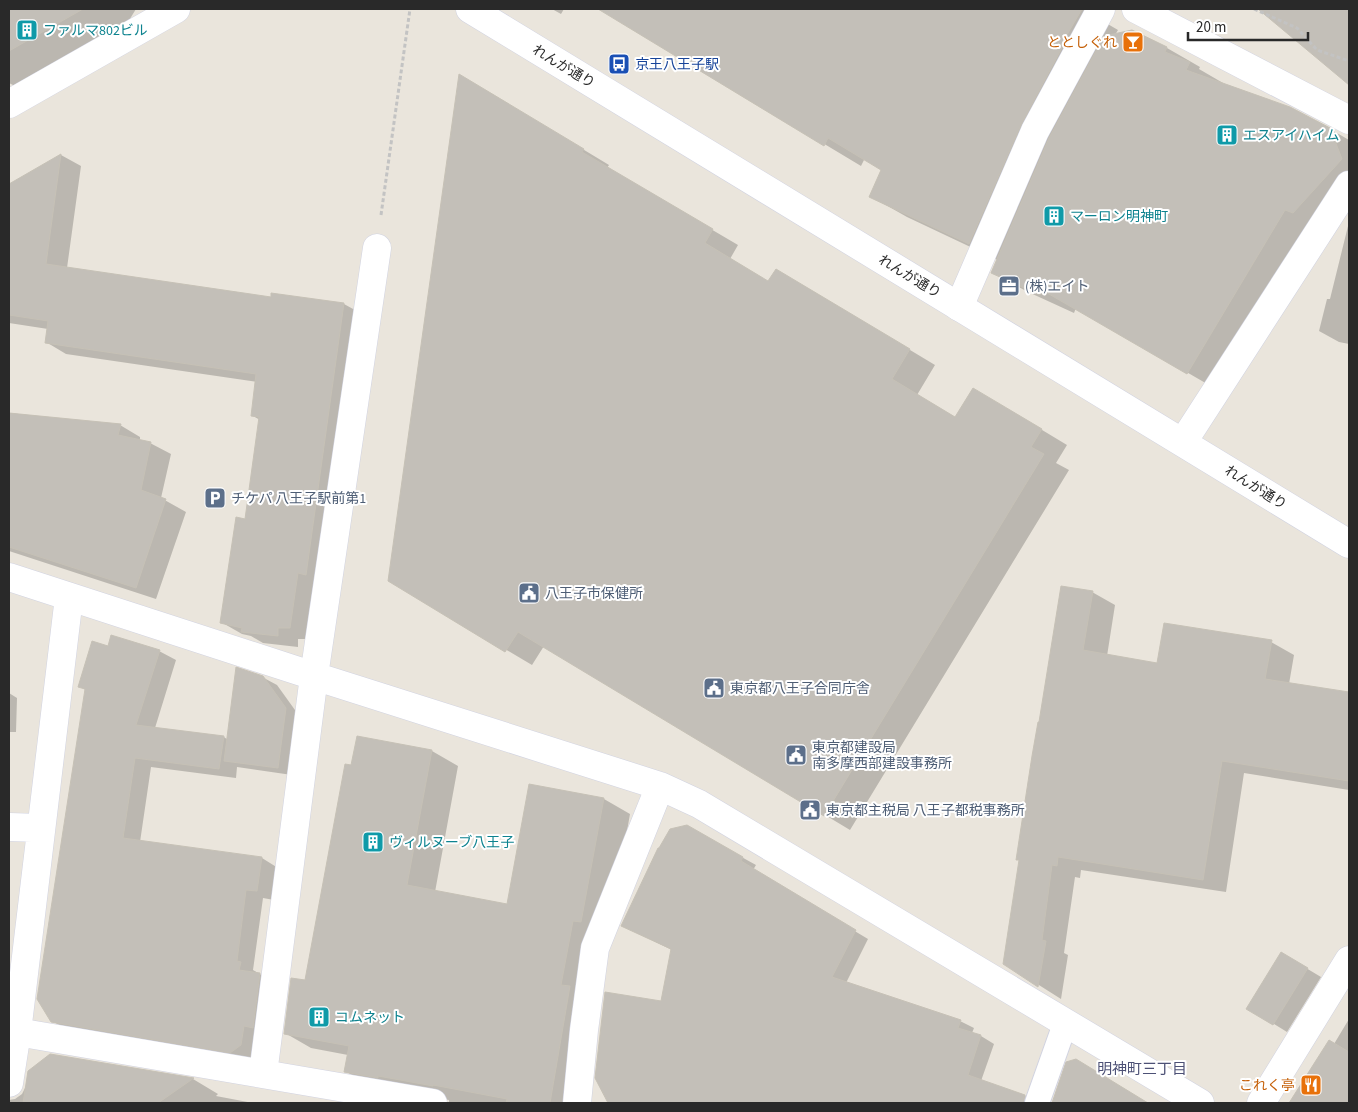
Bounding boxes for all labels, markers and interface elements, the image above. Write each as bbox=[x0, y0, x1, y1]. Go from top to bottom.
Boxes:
scale bar bbox=[1188, 10, 1308, 42]
text: 20 m bbox=[1196, 17, 1226, 38]
building icon: ファルマ802ビル bbox=[15, 18, 39, 42]
place label: ファルマ802ビル bbox=[43, 21, 148, 41]
bar icon: ととしぐれ bbox=[1121, 30, 1145, 54]
place label: ととしぐれ bbox=[1047, 33, 1117, 53]
street label: れんが通り bbox=[528, 40, 599, 93]
bus stop icon: 京王八王子駅 bbox=[607, 52, 631, 76]
place label: 京王八王子駅 bbox=[635, 55, 719, 75]
building icon: エスアイハイム bbox=[1215, 123, 1239, 147]
place label: エスアイハイム bbox=[1243, 126, 1339, 146]
building icon: マーロン明神町 bbox=[1042, 204, 1066, 228]
place label: マーロン明神町 bbox=[1070, 207, 1168, 227]
street label: れんが通り bbox=[874, 250, 945, 303]
office icon: (株)エイト bbox=[997, 274, 1021, 298]
place label: (株)エイト bbox=[1025, 277, 1089, 297]
street label: れんが通り bbox=[1220, 461, 1290, 515]
parking icon: チケパ 八王子駅前第1 bbox=[203, 486, 227, 510]
place label: チケパ 八王子駅前第1 bbox=[231, 489, 366, 509]
public building icon: 八王子市保健所 bbox=[517, 581, 541, 605]
place label: 八王子市保健所 bbox=[545, 584, 643, 604]
public building icon: 東京都八王子合同庁舎 bbox=[702, 676, 726, 700]
place label: 東京都八王子合同庁舎 bbox=[730, 679, 870, 699]
place label: 東京都建設局 南多摩西部建設事務所 bbox=[812, 738, 952, 774]
public building icon: 東京都建設局 南多摩西部建設事務所 bbox=[784, 743, 808, 767]
public building icon: 東京都主税局 八王子都税事務所 bbox=[798, 798, 822, 822]
place label: 東京都主税局 八王子都税事務所 bbox=[826, 801, 1025, 821]
building icon: ヴィルヌーブ八王子 bbox=[361, 830, 385, 854]
place label: ヴィルヌーブ八王子 bbox=[389, 833, 514, 853]
building icon: コムネット bbox=[307, 1005, 331, 1029]
place label: コムネット bbox=[335, 1008, 405, 1028]
district label: 明神町三丁目 bbox=[1097, 1059, 1187, 1080]
restaurant icon: これく亭 bbox=[1299, 1073, 1323, 1097]
place label: これく亭 bbox=[1239, 1076, 1295, 1096]

